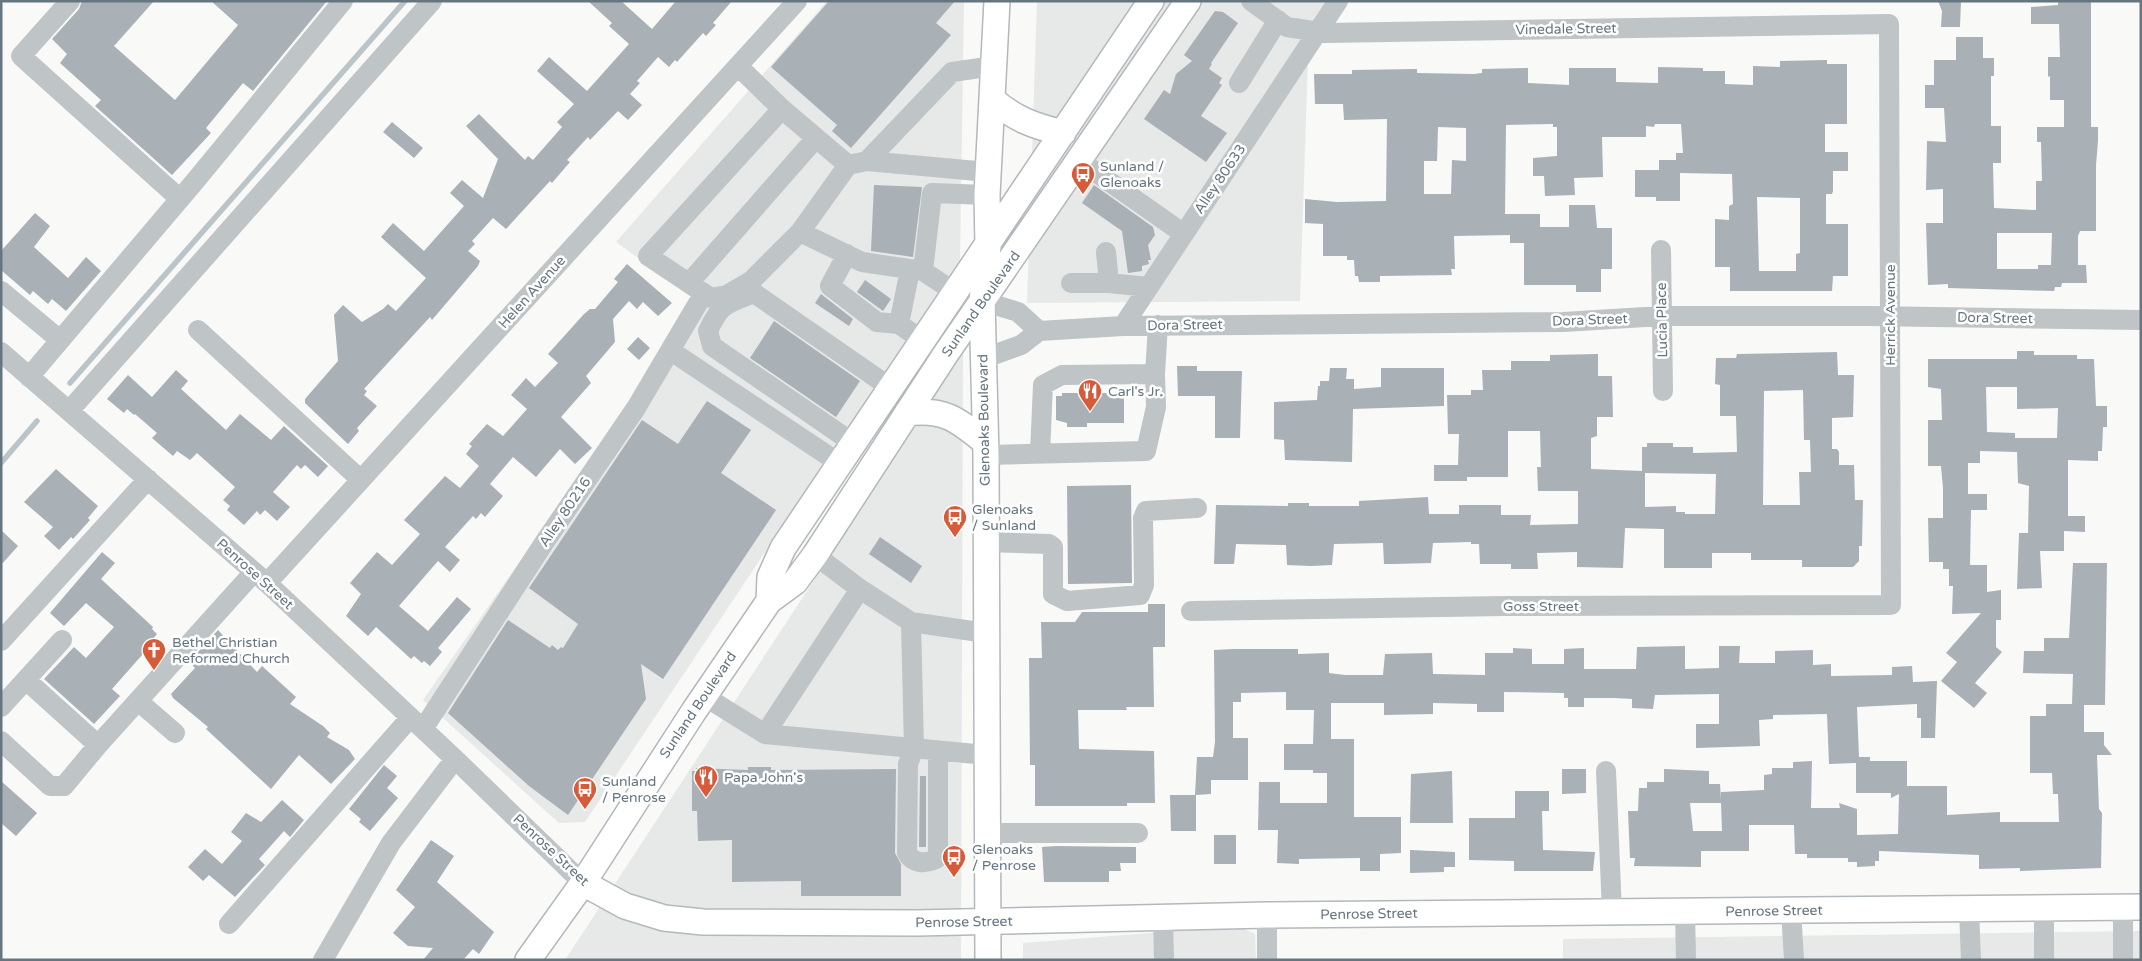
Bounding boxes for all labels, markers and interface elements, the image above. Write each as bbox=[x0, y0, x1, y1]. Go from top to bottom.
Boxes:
street label: Vinedale Street bbox=[1515, 20, 1617, 38]
street label: Alley 80633 bbox=[1190, 141, 1250, 217]
place label: Sunland / Glenoaks bbox=[1100, 158, 1164, 191]
bus stop icon: Sunland / Glenoaks bbox=[1070, 161, 1096, 195]
street label: Sunland Boulevard bbox=[938, 248, 1024, 360]
street label: Helen Avenue bbox=[495, 252, 569, 332]
street label: Herrick Avenue bbox=[1882, 264, 1899, 366]
street label: Lucia Place bbox=[1653, 282, 1671, 358]
street label: Dora Street bbox=[1957, 309, 2034, 327]
street label: Dora Street bbox=[1552, 310, 1629, 330]
street label: Dora Street bbox=[1147, 316, 1224, 334]
street label: Glenoaks Boulevard bbox=[974, 354, 994, 486]
restaurant icon: Carl's Jr. bbox=[1077, 378, 1103, 412]
place label: Carl's Jr. bbox=[1108, 383, 1163, 400]
street label: Alley 80216 bbox=[535, 474, 595, 550]
place label: Glenoaks / Sunland bbox=[972, 501, 1036, 534]
bus stop icon: Glenoaks / Sunland bbox=[942, 504, 968, 538]
street label: Penrose Street bbox=[213, 535, 297, 613]
street label: Goss Street bbox=[1503, 598, 1580, 615]
place label: Bethel Christian Reformed Church bbox=[172, 634, 290, 667]
church icon: Bethel Christian Reformed Church bbox=[141, 637, 167, 671]
street label: Sunland Boulevard bbox=[656, 648, 740, 762]
restaurant icon: Papa John's bbox=[693, 764, 719, 798]
place label: Papa John's bbox=[724, 769, 803, 786]
place label: Sunland / Penrose bbox=[602, 773, 666, 806]
bus stop icon: Sunland / Penrose bbox=[572, 776, 598, 810]
street label: Penrose Street bbox=[510, 810, 593, 890]
place label: Glenoaks / Penrose bbox=[972, 841, 1036, 874]
bus stop icon: Glenoaks / Penrose bbox=[941, 844, 967, 878]
street label: Penrose Street bbox=[1725, 902, 1824, 920]
street label: Penrose Street bbox=[1320, 905, 1419, 923]
street label: Penrose Street bbox=[915, 913, 1014, 931]

